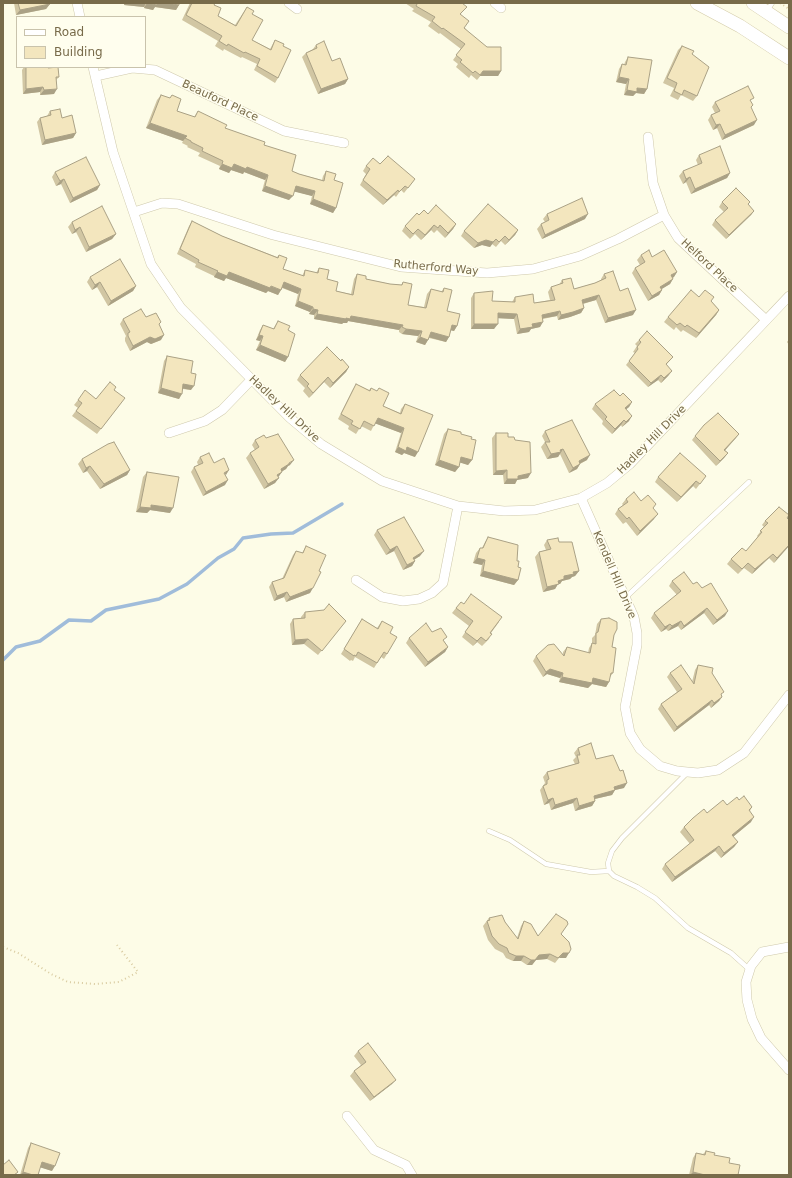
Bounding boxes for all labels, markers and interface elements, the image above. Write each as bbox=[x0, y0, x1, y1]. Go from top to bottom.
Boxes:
legend bbox=[16, 16, 146, 68]
text: Road bbox=[54, 25, 84, 39]
text: Building bbox=[54, 45, 103, 59]
street label: Beauford Place bbox=[180, 78, 260, 124]
street label: Helford Place bbox=[678, 236, 740, 296]
street label: Rutherford Way bbox=[393, 258, 479, 278]
street label: Hadley Hill Drive bbox=[246, 373, 322, 445]
street label: Hadley Hill Drive bbox=[615, 403, 689, 477]
street label: Kendell HIll Drive bbox=[590, 529, 638, 621]

